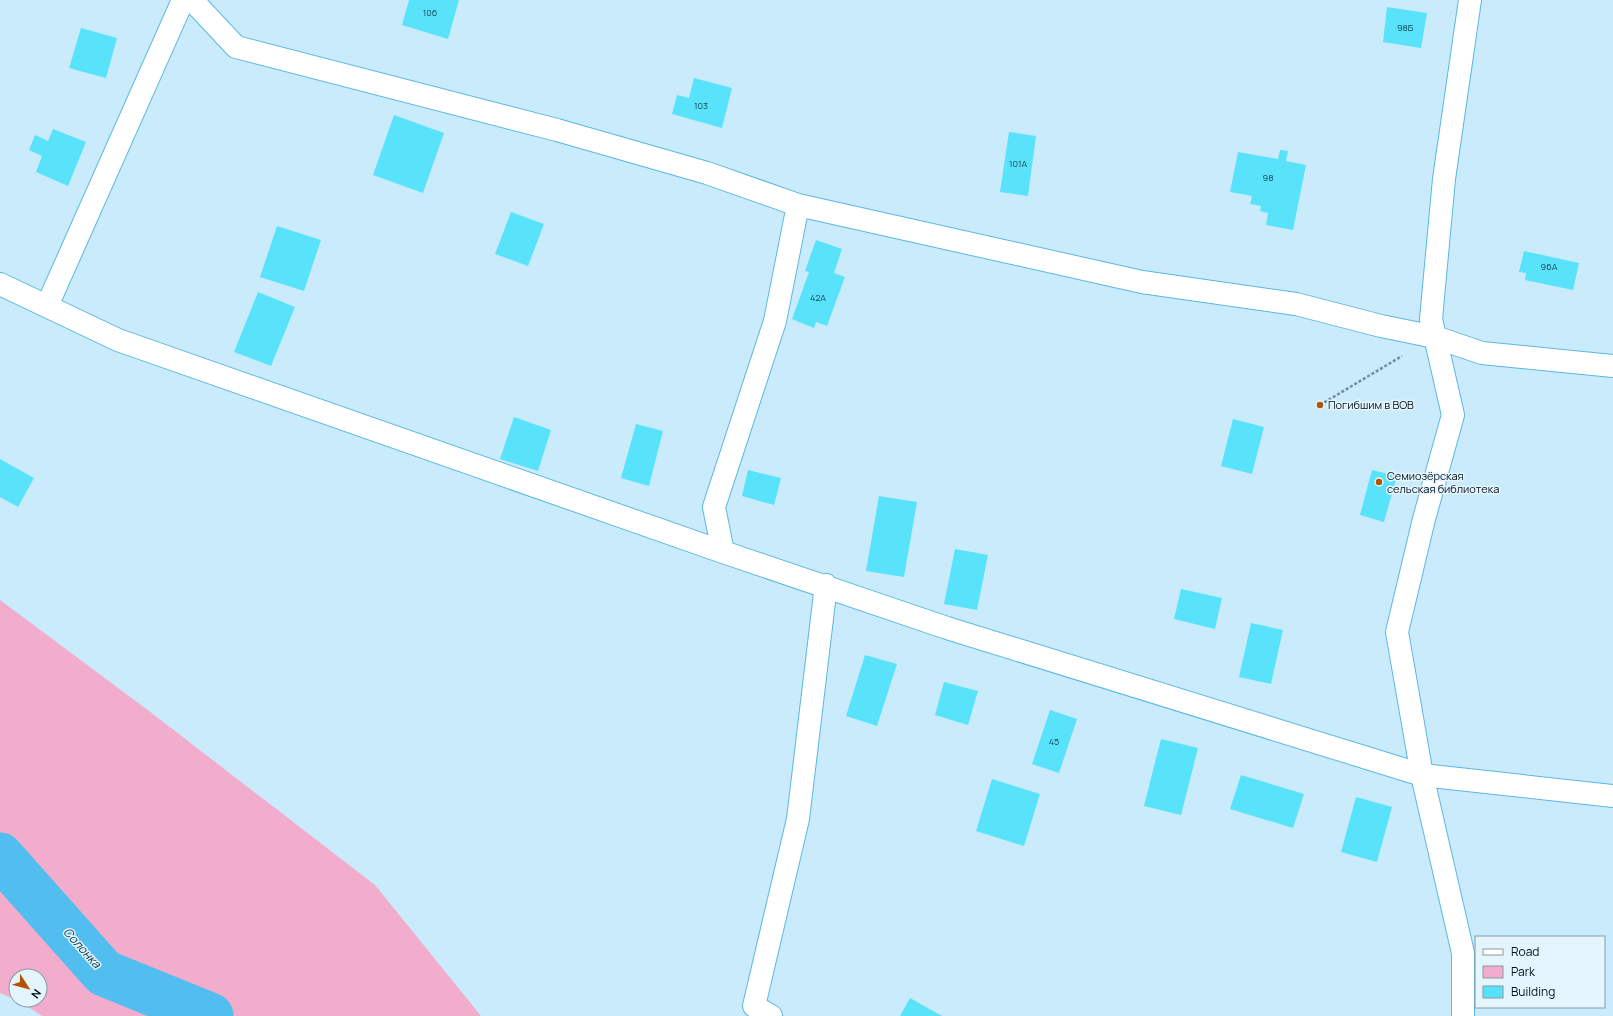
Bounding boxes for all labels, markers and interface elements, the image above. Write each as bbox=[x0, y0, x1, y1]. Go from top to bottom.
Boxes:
house number: 106 bbox=[423, 6, 438, 19]
house number: 98Б bbox=[1397, 21, 1414, 34]
house number: 103 bbox=[694, 99, 708, 112]
house number: 101А bbox=[1009, 157, 1027, 170]
house number: 98 bbox=[1263, 171, 1273, 184]
house number: 96А bbox=[1541, 260, 1558, 273]
house number: 42А bbox=[810, 291, 826, 304]
place label: Погибшим в ВОВ bbox=[1328, 397, 1414, 412]
marker: Погибшим в ВОВ bbox=[1315, 400, 1325, 410]
place label: Семиозёрская сельская библиотека bbox=[1387, 468, 1499, 496]
marker: Семиозёрская сельская библиотека bbox=[1374, 477, 1384, 487]
house number: 45 bbox=[1049, 735, 1059, 748]
water label: Солонка bbox=[60, 924, 106, 973]
legend bbox=[1475, 936, 1605, 1008]
text: Road bbox=[1511, 943, 1539, 960]
text: Park bbox=[1511, 963, 1536, 980]
north arrow bbox=[8, 968, 48, 1008]
text: Building bbox=[1511, 983, 1555, 1000]
text: N bbox=[28, 987, 45, 1002]

